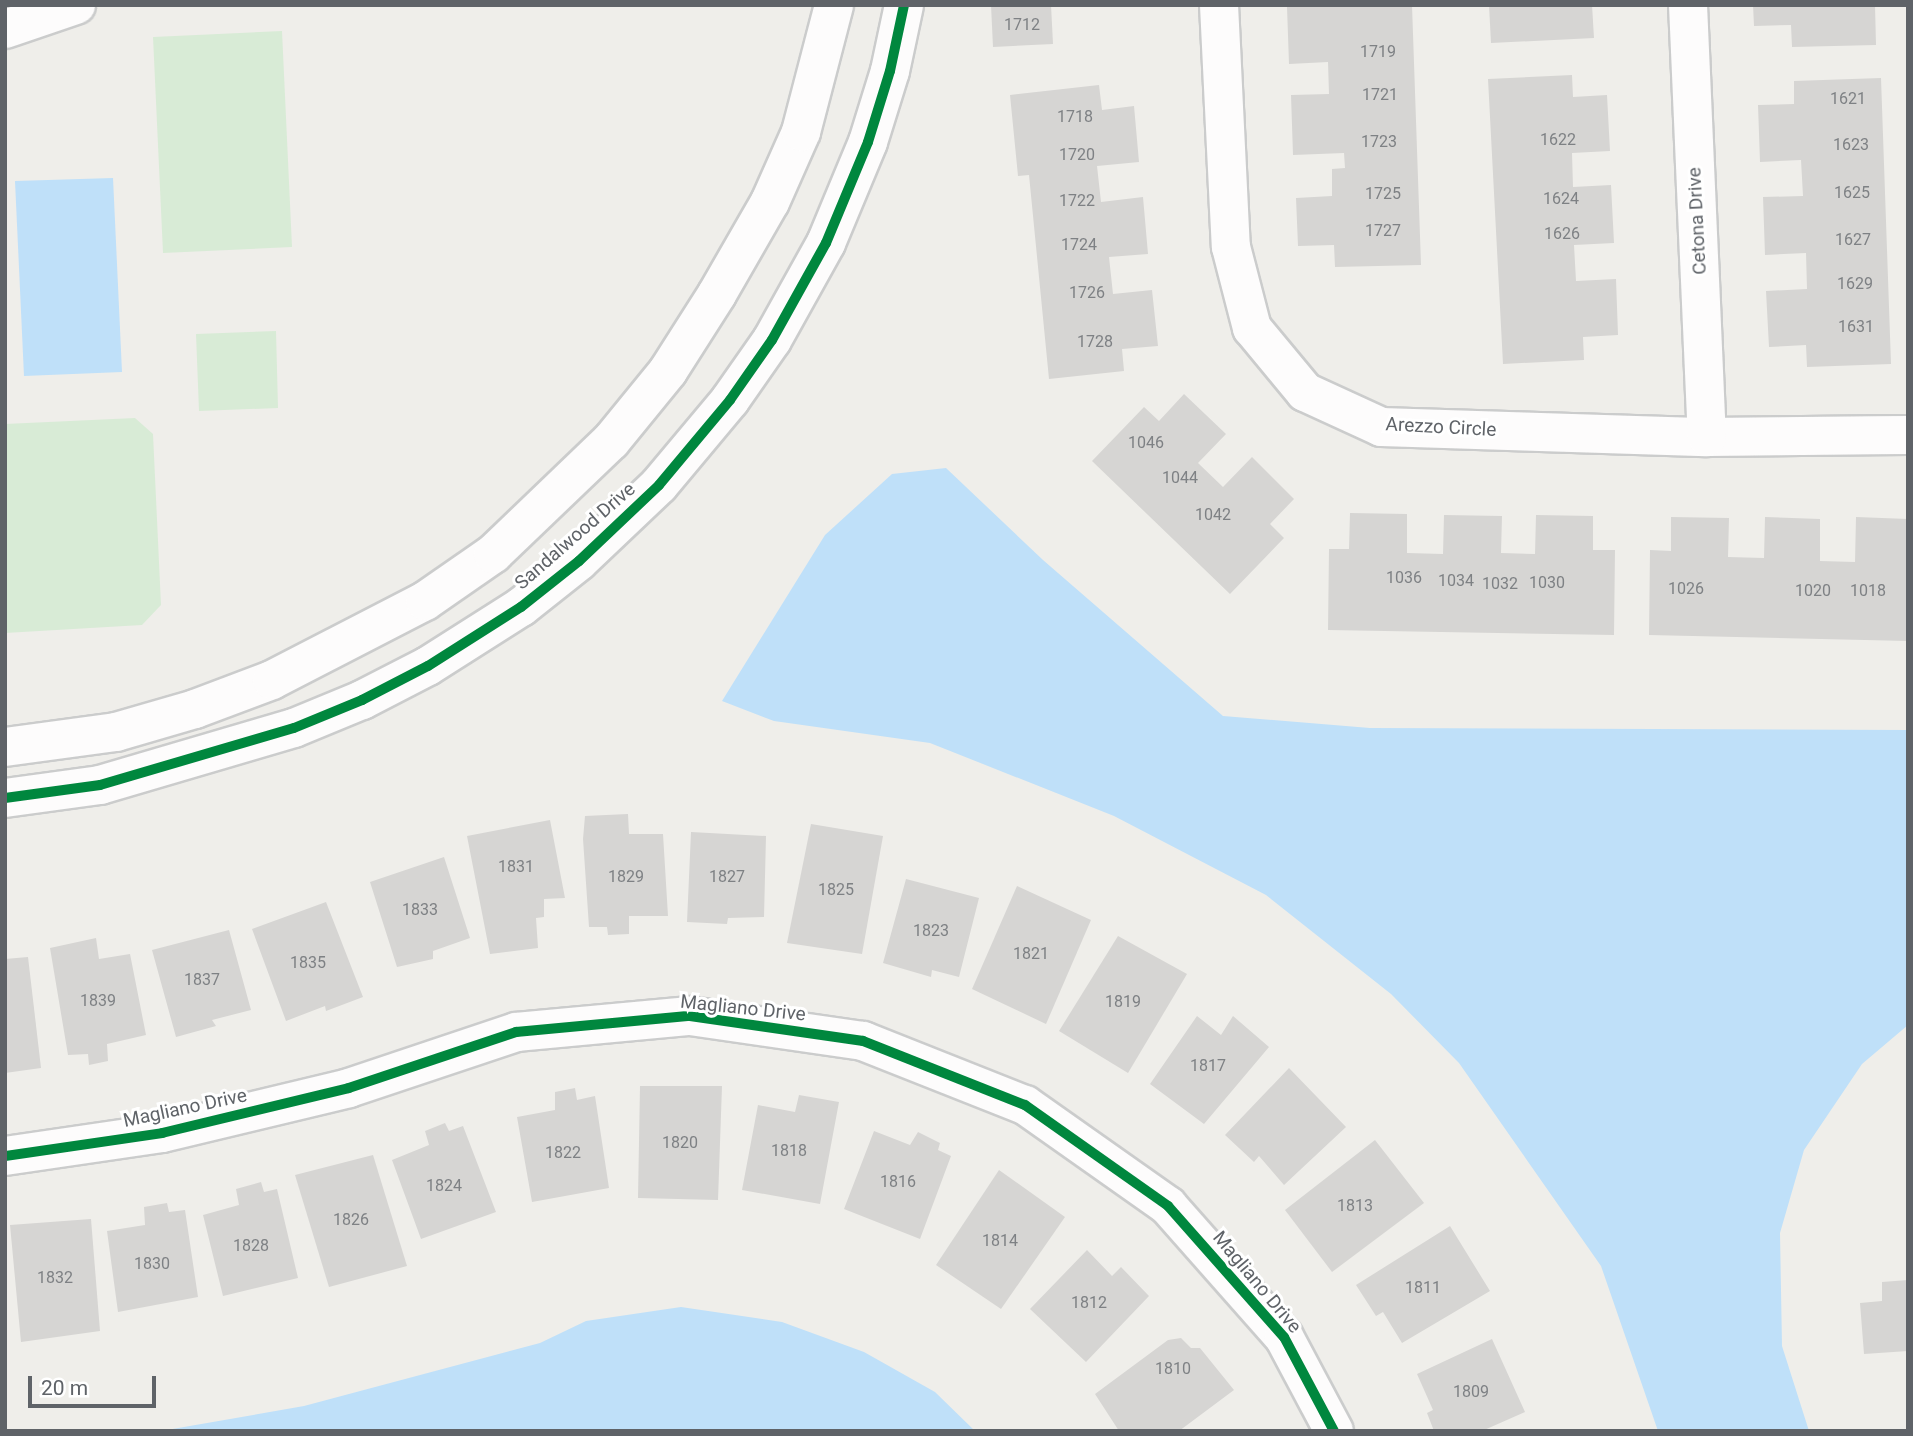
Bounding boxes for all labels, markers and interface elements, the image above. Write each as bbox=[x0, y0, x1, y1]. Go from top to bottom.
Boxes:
house number: 1712 bbox=[1004, 15, 1040, 35]
house number: 1719 bbox=[1360, 42, 1396, 62]
house number: 1721 bbox=[1362, 85, 1398, 105]
house number: 1621 bbox=[1830, 89, 1866, 109]
house number: 1718 bbox=[1057, 107, 1093, 127]
house number: 1622 bbox=[1540, 130, 1576, 150]
house number: 1723 bbox=[1361, 132, 1397, 152]
house number: 1623 bbox=[1833, 135, 1869, 155]
house number: 1720 bbox=[1059, 145, 1095, 165]
street label: Cetona Drive bbox=[1683, 167, 1711, 275]
house number: 1625 bbox=[1834, 183, 1870, 203]
house number: 1725 bbox=[1365, 184, 1401, 204]
house number: 1624 bbox=[1543, 189, 1579, 209]
house number: 1722 bbox=[1059, 191, 1095, 211]
house number: 1727 bbox=[1365, 221, 1401, 241]
house number: 1626 bbox=[1544, 224, 1580, 244]
house number: 1627 bbox=[1835, 230, 1871, 250]
house number: 1724 bbox=[1061, 235, 1097, 255]
house number: 1629 bbox=[1837, 274, 1873, 294]
house number: 1726 bbox=[1069, 283, 1105, 303]
house number: 1631 bbox=[1838, 317, 1874, 337]
house number: 1728 bbox=[1077, 332, 1113, 352]
street label: Arezzo Circle bbox=[1385, 413, 1497, 441]
house number: 1046 bbox=[1128, 433, 1164, 453]
house number: 1044 bbox=[1162, 468, 1198, 488]
street label: Sandalwood Drive bbox=[510, 478, 640, 594]
house number: 1042 bbox=[1195, 505, 1231, 525]
house number: 1036 bbox=[1386, 568, 1422, 588]
house number: 1034 bbox=[1438, 571, 1474, 591]
house number: 1030 bbox=[1529, 573, 1565, 593]
house number: 1032 bbox=[1482, 574, 1518, 594]
house number: 1026 bbox=[1668, 579, 1704, 599]
house number: 1020 bbox=[1795, 581, 1831, 601]
house number: 1018 bbox=[1850, 581, 1886, 601]
house number: 1831 bbox=[498, 857, 534, 877]
house number: 1829 bbox=[608, 867, 644, 887]
house number: 1827 bbox=[709, 867, 745, 887]
house number: 1825 bbox=[818, 880, 854, 900]
house number: 1833 bbox=[402, 900, 438, 920]
house number: 1823 bbox=[913, 921, 949, 941]
house number: 1821 bbox=[1013, 944, 1049, 964]
house number: 1835 bbox=[290, 953, 326, 973]
house number: 1837 bbox=[184, 970, 220, 990]
street label: Magliano Drive bbox=[679, 990, 807, 1026]
house number: 1839 bbox=[80, 991, 116, 1011]
house number: 1819 bbox=[1105, 992, 1141, 1012]
house number: 1817 bbox=[1190, 1056, 1226, 1076]
street label: Magliano Drive bbox=[121, 1084, 249, 1132]
house number: 1820 bbox=[662, 1133, 698, 1153]
house number: 1818 bbox=[771, 1141, 807, 1161]
house number: 1822 bbox=[545, 1143, 581, 1163]
house number: 1816 bbox=[880, 1172, 916, 1192]
house number: 1824 bbox=[426, 1176, 462, 1196]
house number: 1813 bbox=[1337, 1196, 1373, 1216]
house number: 1826 bbox=[333, 1210, 369, 1230]
street label: Magliano Drive bbox=[1208, 1226, 1306, 1338]
house number: 1814 bbox=[982, 1231, 1018, 1251]
house number: 1828 bbox=[233, 1236, 269, 1256]
house number: 1830 bbox=[134, 1254, 170, 1274]
house number: 1832 bbox=[37, 1268, 73, 1288]
house number: 1811 bbox=[1405, 1278, 1441, 1298]
house number: 1812 bbox=[1071, 1293, 1107, 1313]
house number: 1810 bbox=[1155, 1359, 1191, 1379]
scale bar bbox=[32, 1362, 159, 1406]
text: 20 m bbox=[41, 1376, 88, 1400]
house number: 1809 bbox=[1453, 1382, 1489, 1402]

